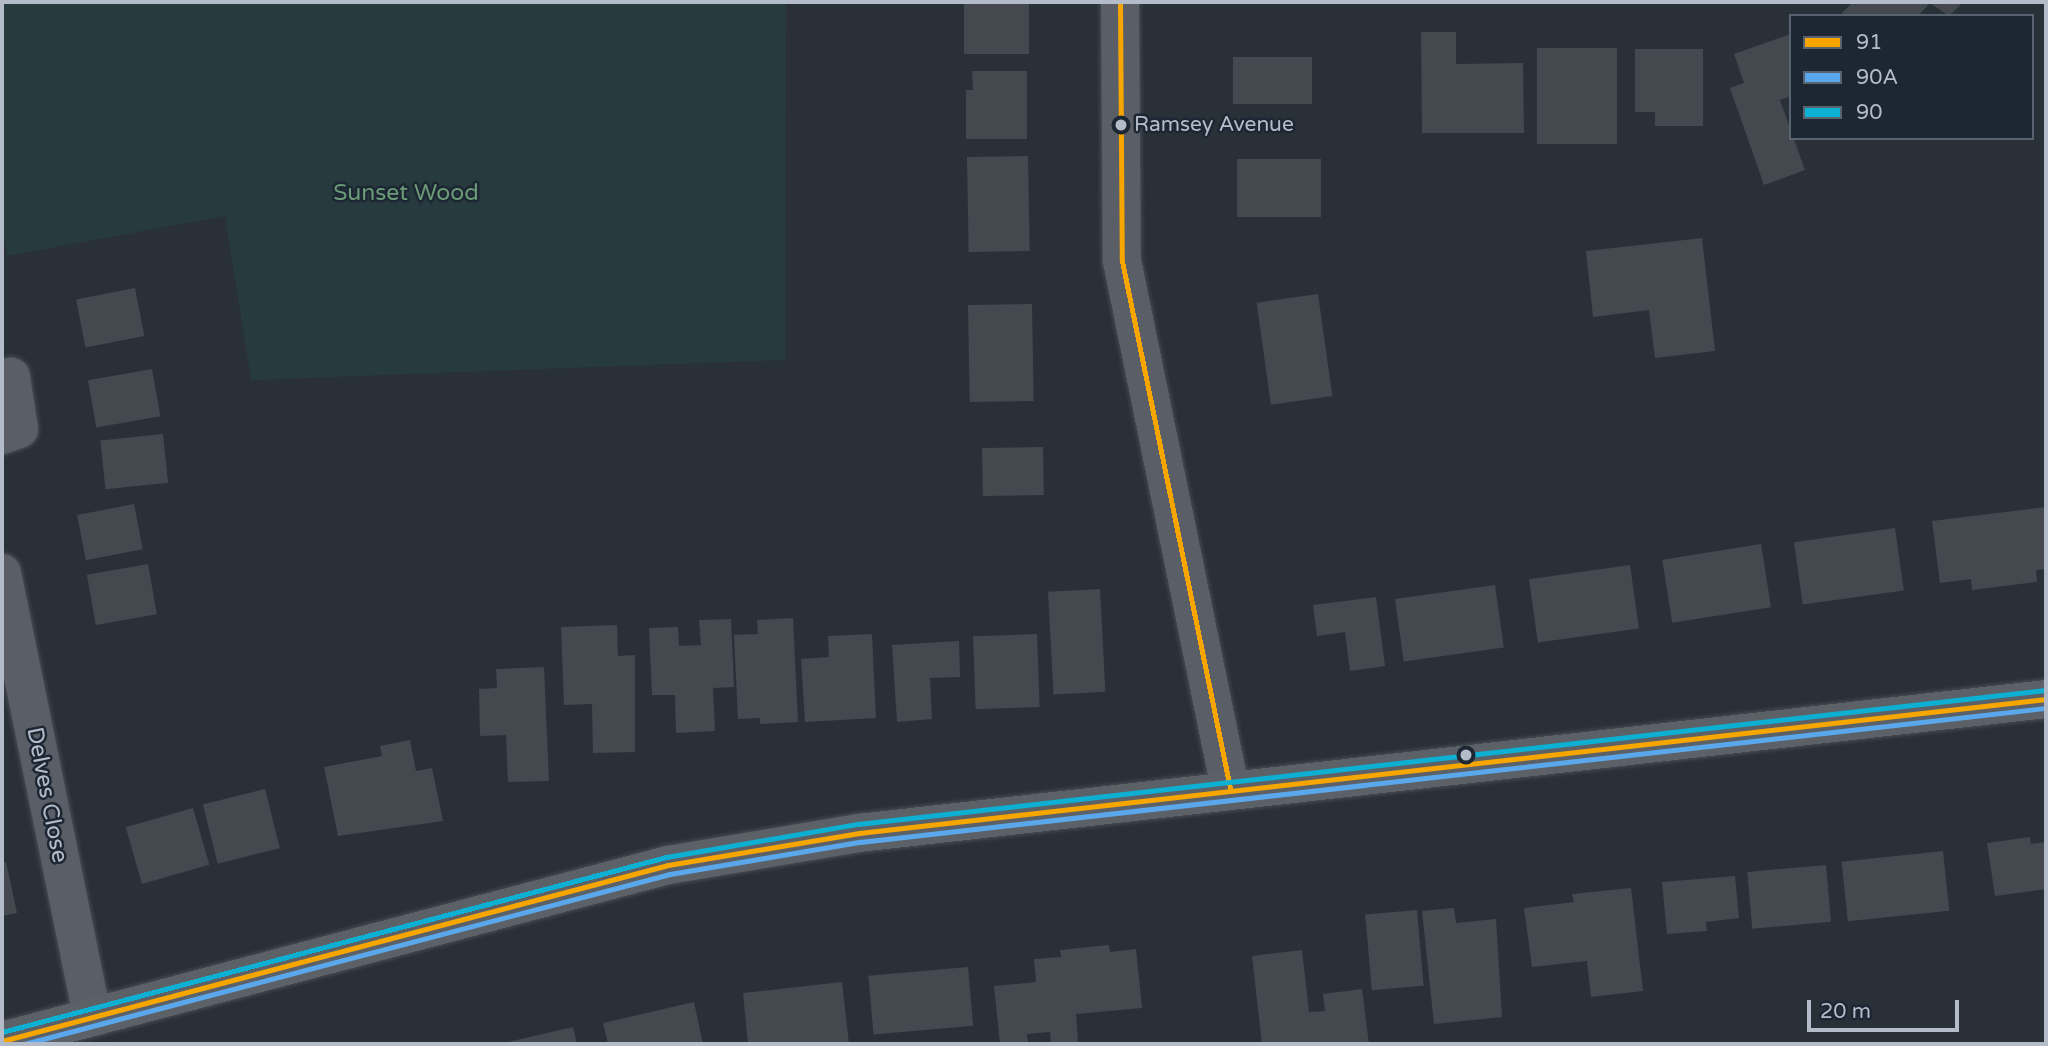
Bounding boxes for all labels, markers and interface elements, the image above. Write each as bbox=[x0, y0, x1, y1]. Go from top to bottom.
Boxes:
legend bbox=[1789, 14, 2034, 140]
text: 91 bbox=[1856, 30, 1882, 55]
text: 90A bbox=[1856, 65, 1898, 90]
text: 90 bbox=[1856, 100, 1882, 125]
place label: Ramsey Avenue bbox=[1134, 112, 1294, 138]
marker: Ramsey Avenue bbox=[1114, 118, 1128, 132]
park label: Sunset Wood bbox=[333, 179, 479, 207]
street label: Delves Close bbox=[20, 725, 74, 865]
unlabelled marker bbox=[1459, 748, 1473, 762]
scale bar bbox=[1810, 986, 1962, 1030]
text: 20 m bbox=[1820, 999, 1871, 1024]

